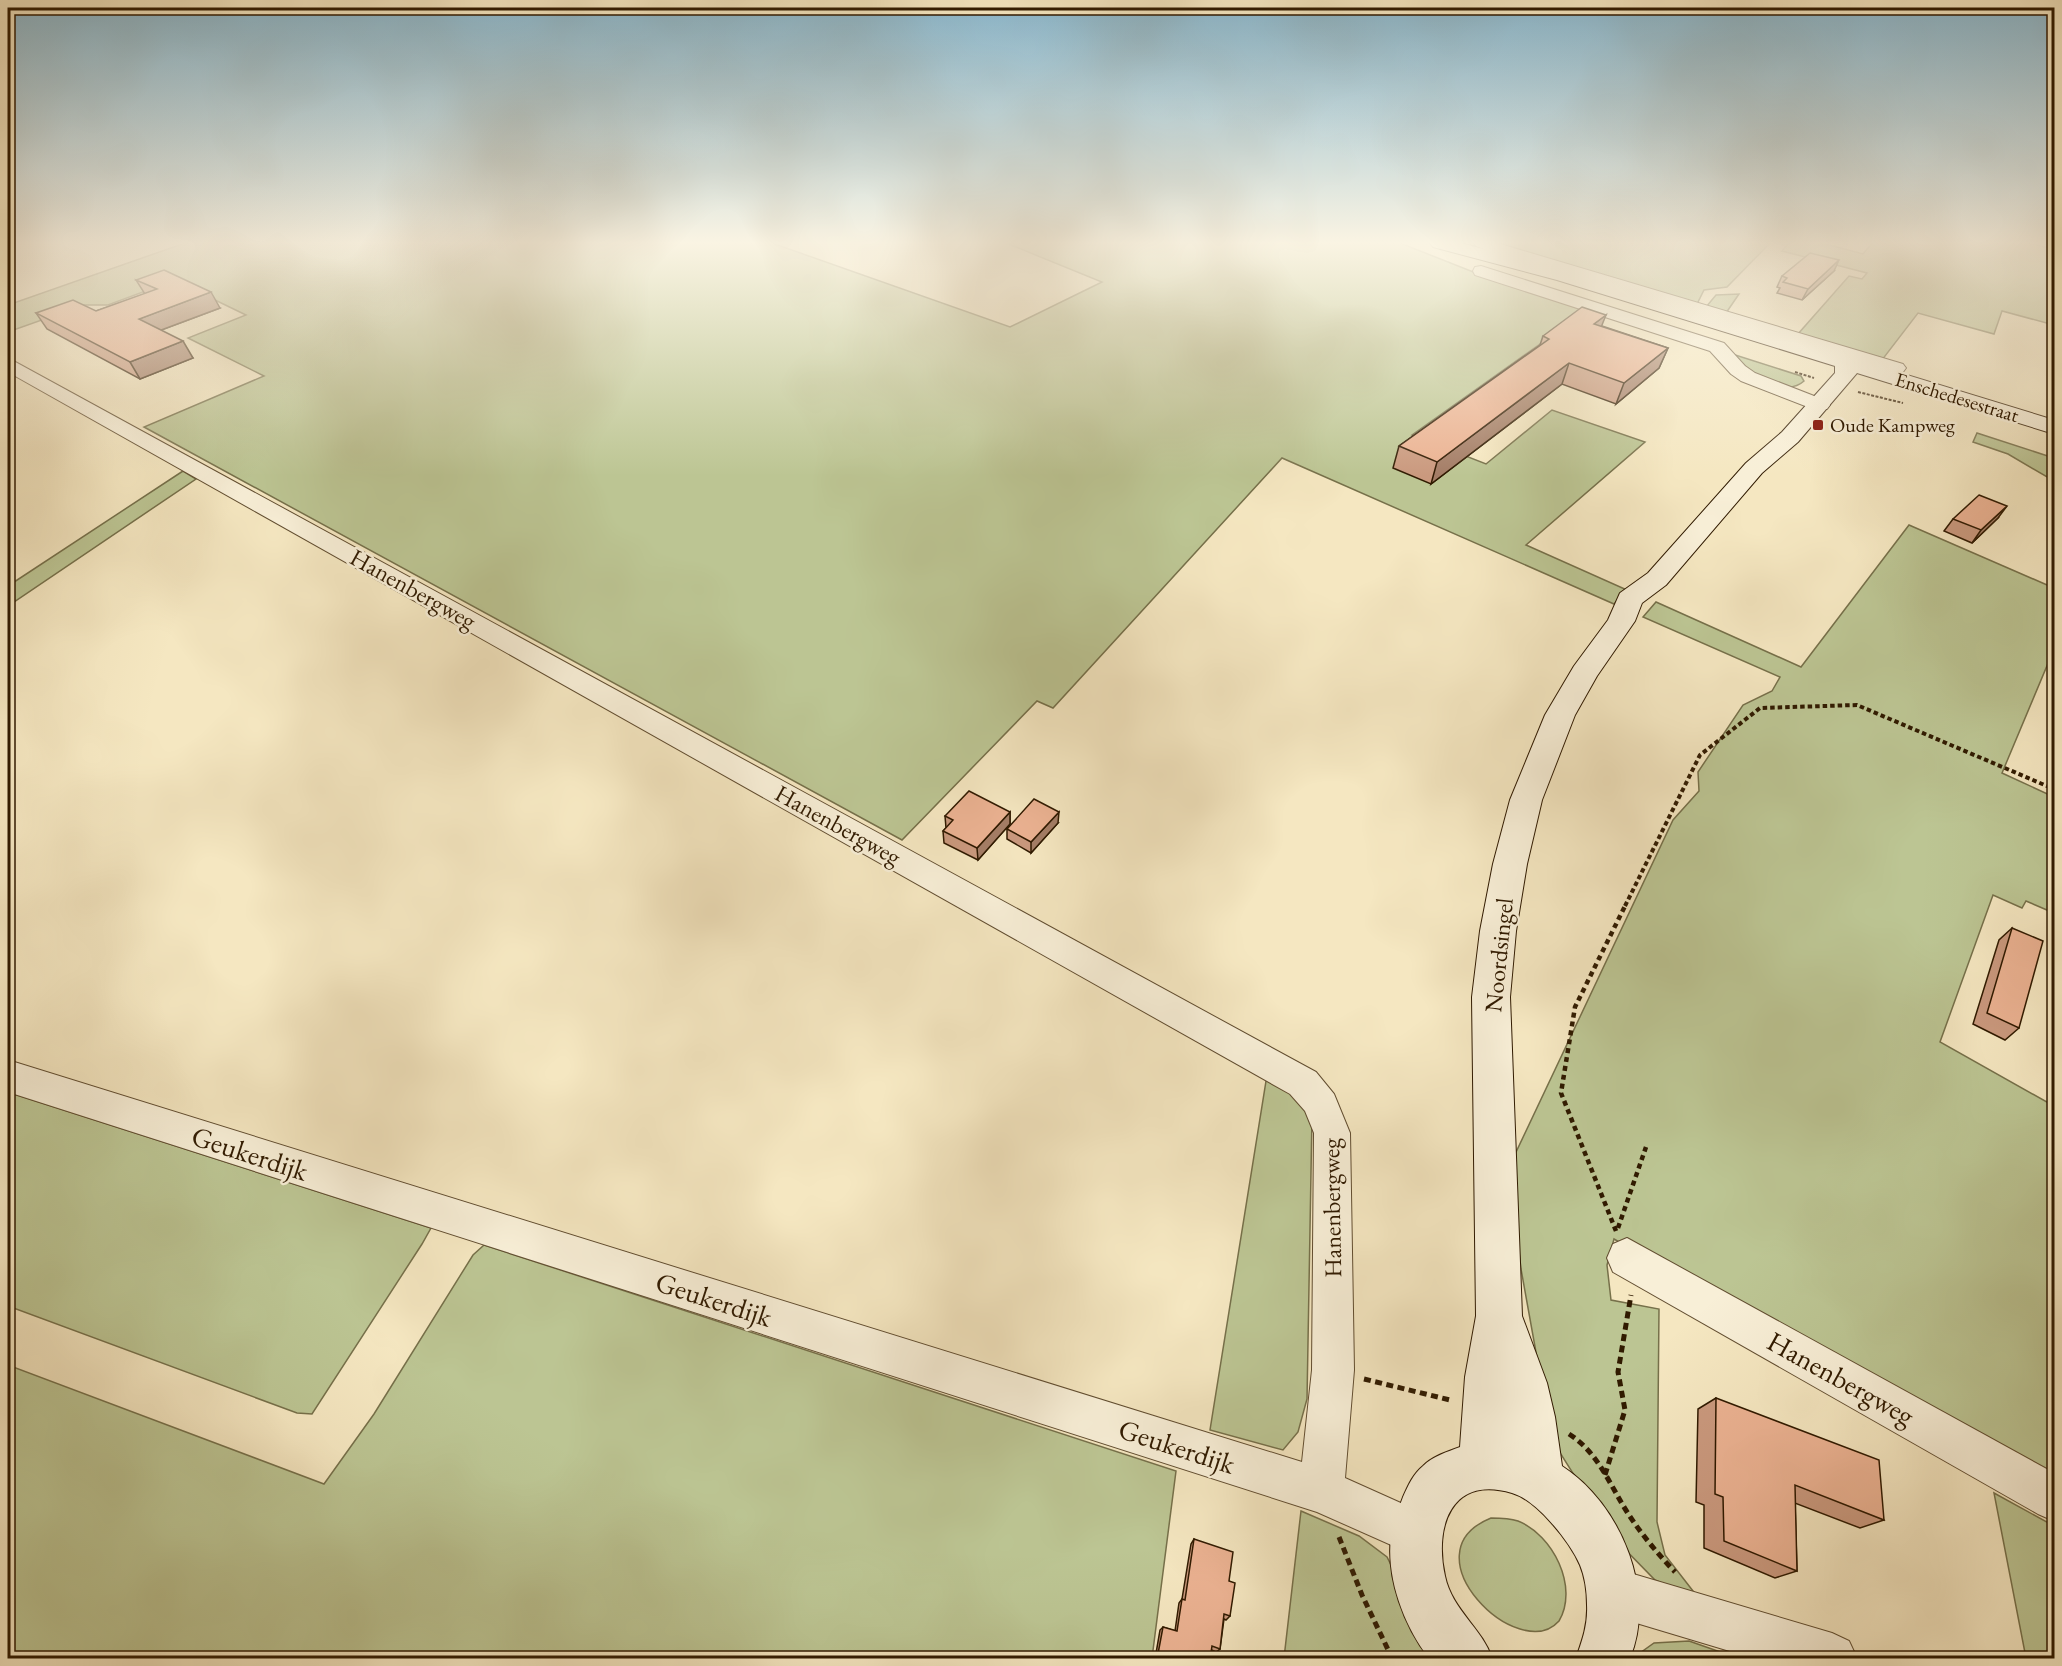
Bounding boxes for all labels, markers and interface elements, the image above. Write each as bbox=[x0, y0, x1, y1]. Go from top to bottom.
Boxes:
street label: Enschedesestraat bbox=[1892, 366, 2023, 428]
place label: Oude Kampweg bbox=[1830, 412, 1955, 438]
marker: Oude Kampweg bbox=[1811, 418, 1825, 432]
street label: Hanenbergweg bbox=[345, 541, 482, 636]
street label: Hanenbergweg bbox=[770, 777, 907, 872]
street label: Noordsingel bbox=[1477, 896, 1520, 1014]
street label: Geukerdijk bbox=[187, 1117, 313, 1189]
street label: Hanenbergweg bbox=[1315, 1137, 1348, 1278]
street label: Geukerdijk bbox=[651, 1263, 777, 1335]
street label: Hanenbergweg bbox=[1761, 1323, 1922, 1434]
street label: Geukerdijk bbox=[1114, 1410, 1240, 1482]

